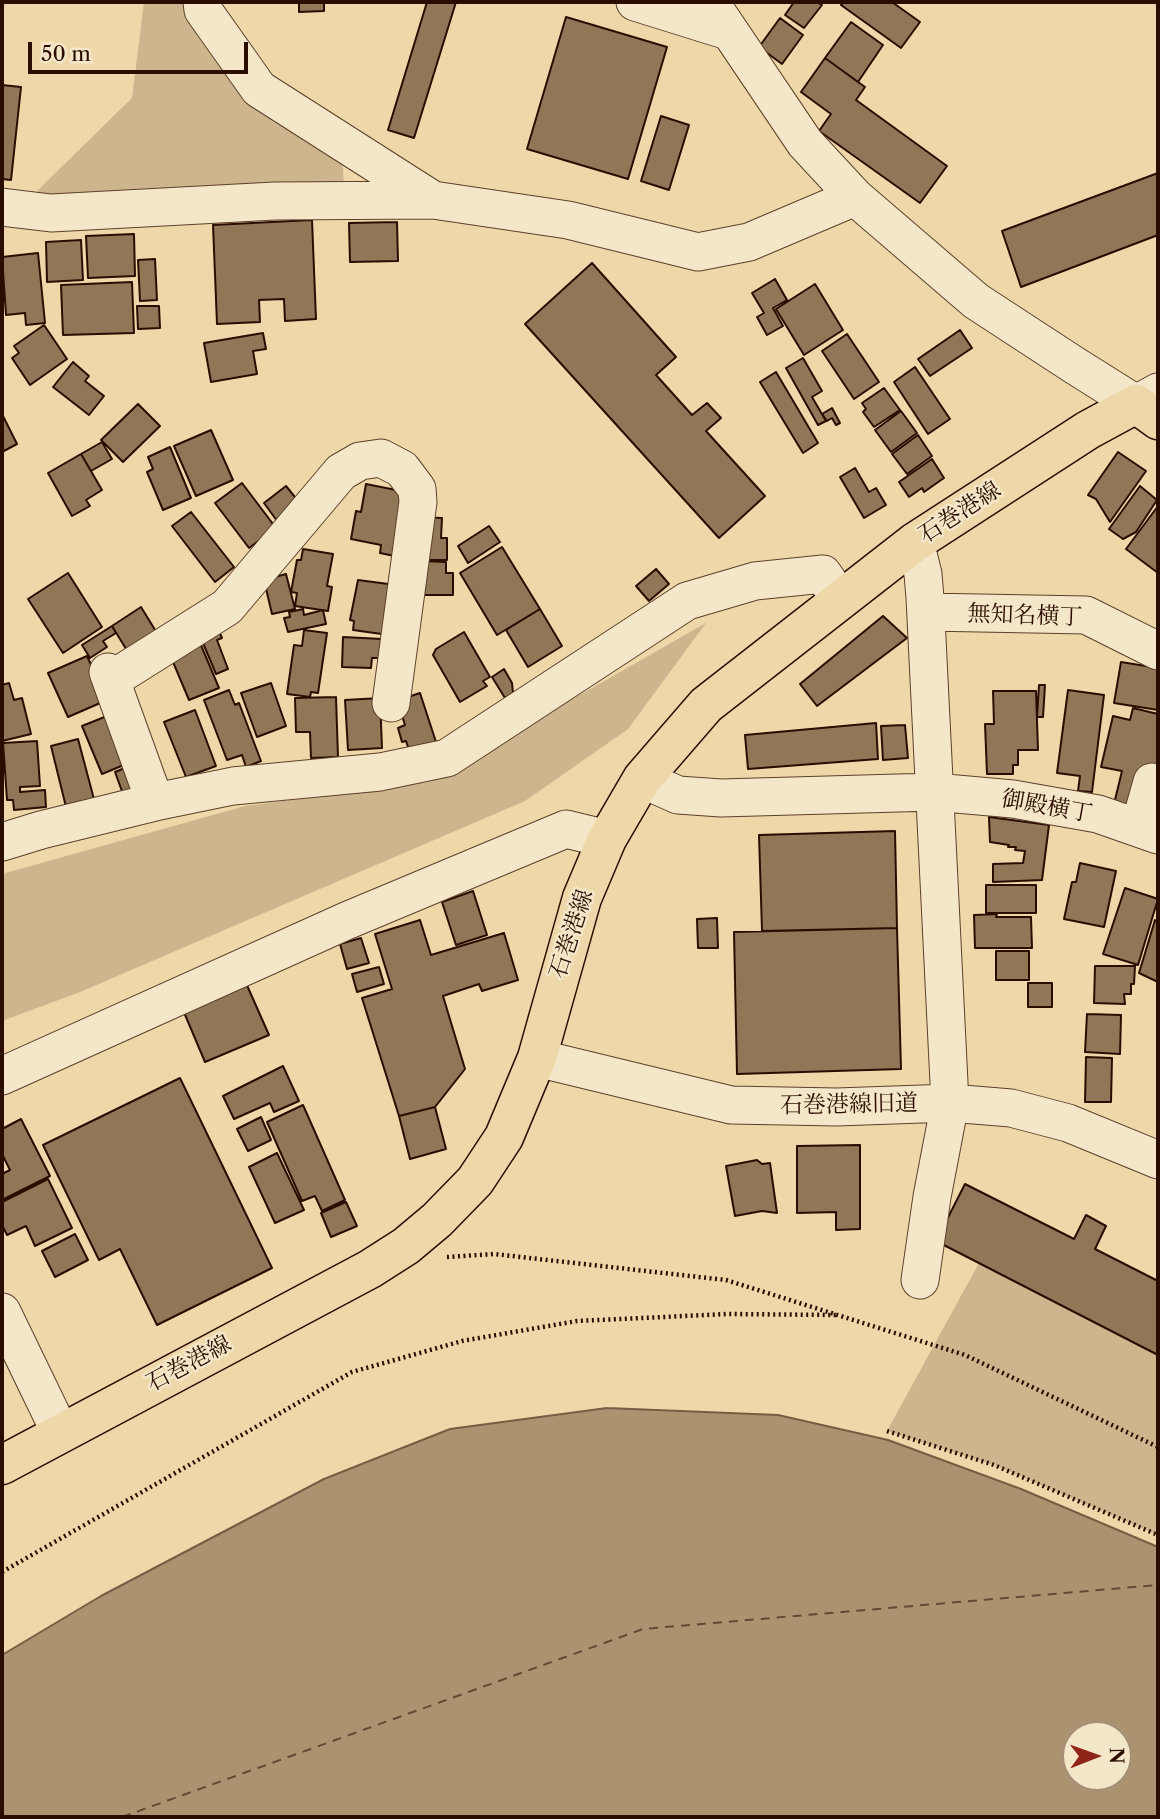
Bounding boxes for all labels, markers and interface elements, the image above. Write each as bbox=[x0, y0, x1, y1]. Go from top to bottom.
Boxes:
scale bar bbox=[32, 28, 252, 72]
text: 50 m bbox=[41, 41, 91, 66]
street label: 石巻港線 bbox=[914, 476, 1006, 550]
street label: 無知名横丁 bbox=[967, 600, 1083, 632]
street label: 御殿横丁 bbox=[999, 785, 1095, 829]
street label: 石巻港線 bbox=[545, 886, 599, 982]
street label: 石巻港線旧道 bbox=[780, 1090, 918, 1120]
street label: 石巻港線 bbox=[142, 1330, 236, 1398]
north arrow bbox=[1062, 1721, 1132, 1791]
text: N bbox=[1105, 1747, 1128, 1764]

